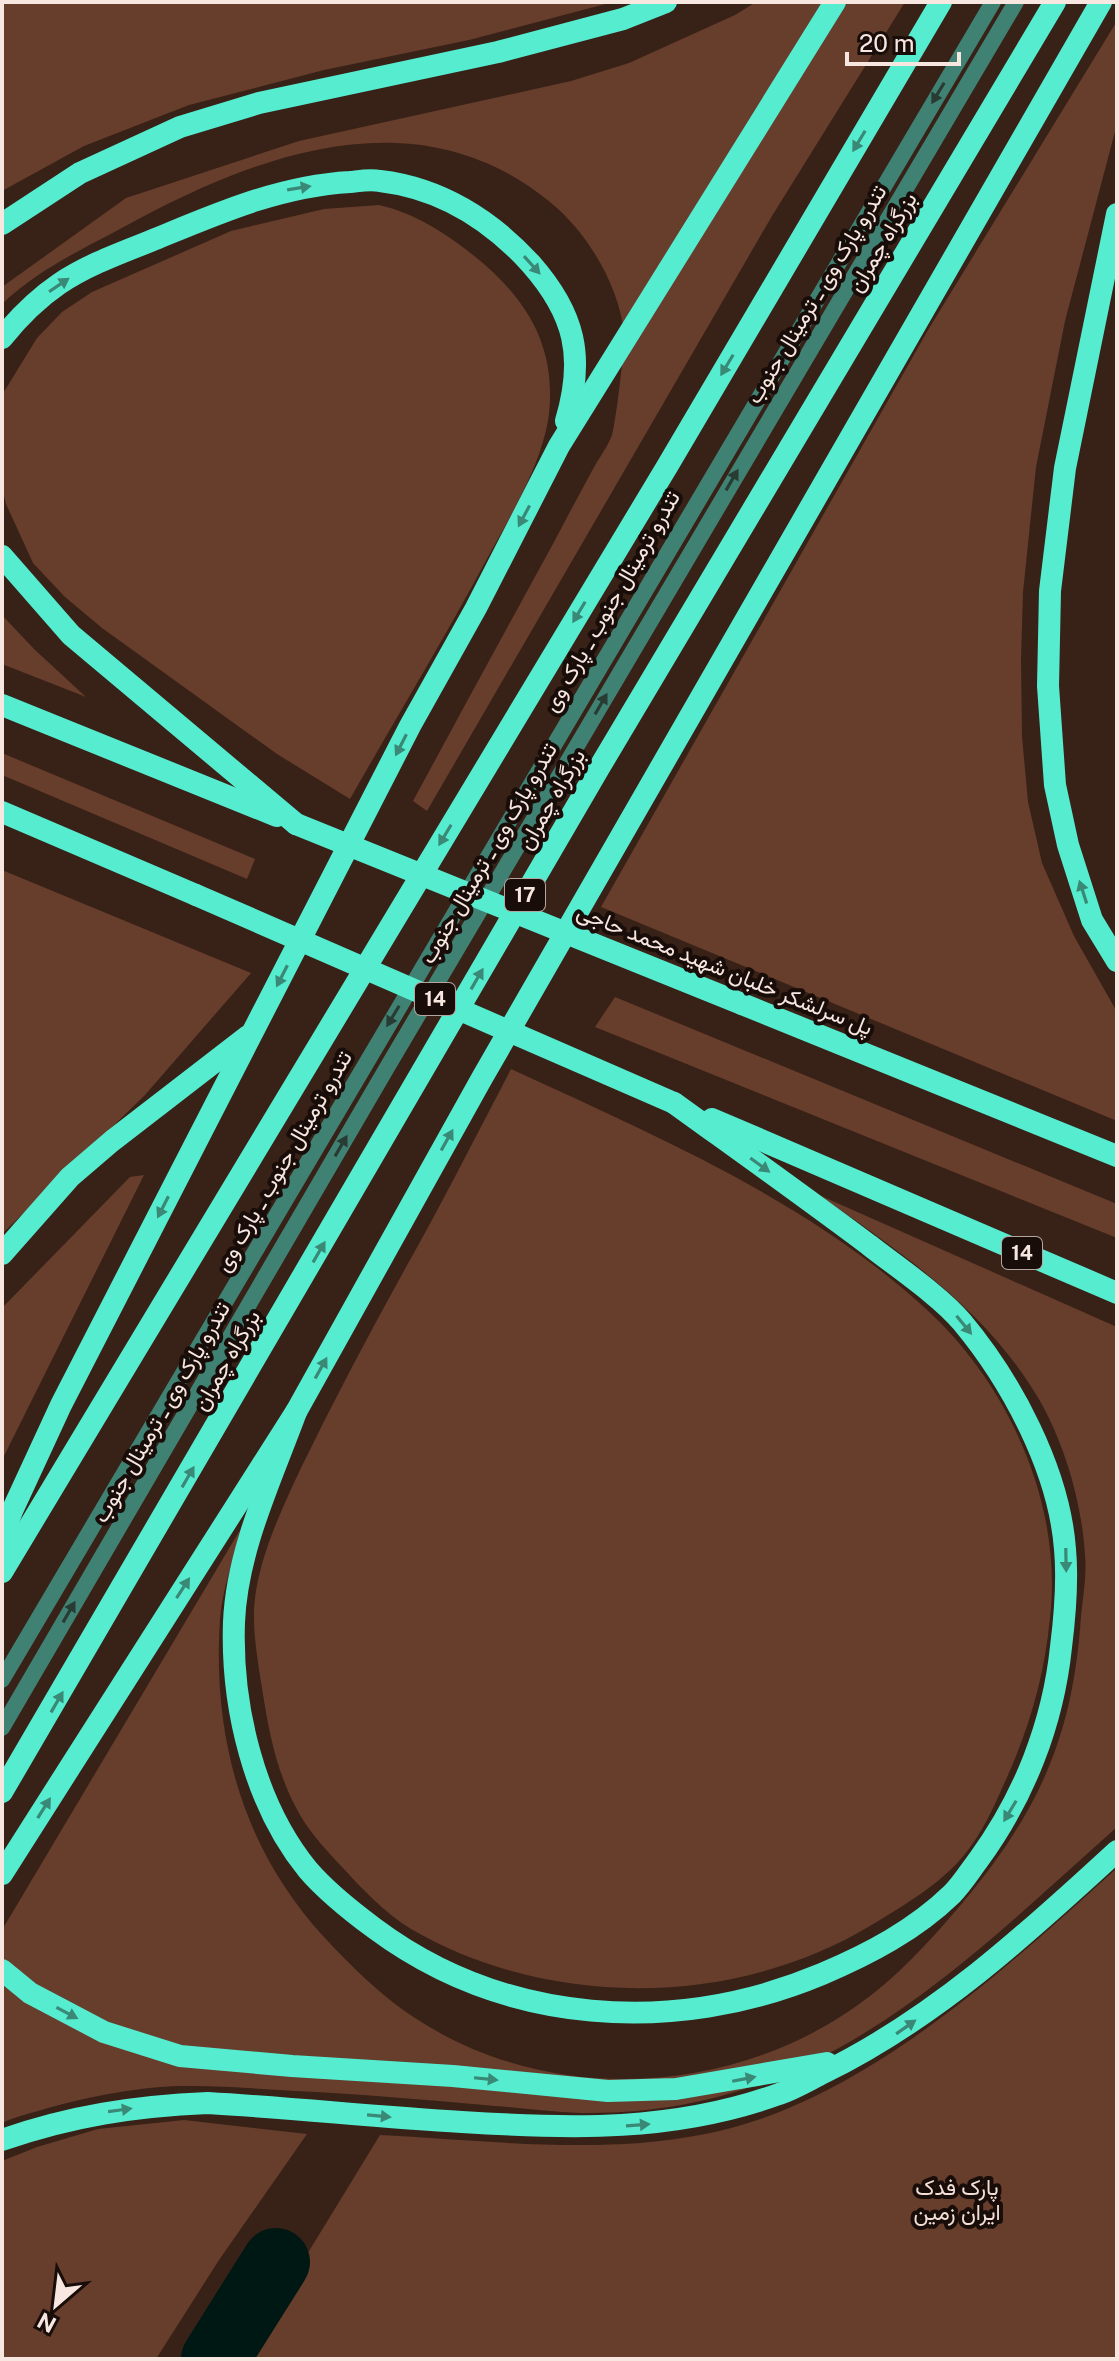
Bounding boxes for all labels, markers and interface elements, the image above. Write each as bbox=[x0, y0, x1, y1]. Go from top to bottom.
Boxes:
scale bar bbox=[847, 16, 959, 66]
text: 20 m bbox=[859, 29, 915, 57]
one-way arrow bbox=[932, 82, 946, 104]
one-way arrow bbox=[852, 130, 866, 152]
street label: تندرو پارک وی ـ ترمینال جنوب bbox=[740, 180, 893, 409]
one-way arrow bbox=[287, 181, 312, 194]
street label: بزرگراه چمران bbox=[842, 187, 924, 298]
one-way arrow bbox=[522, 256, 540, 275]
one-way arrow bbox=[48, 278, 69, 293]
one-way arrow bbox=[720, 354, 734, 376]
one-way arrow bbox=[725, 469, 739, 491]
street label: تندرو ترمینال جنوب ـ پارک وی bbox=[537, 486, 687, 717]
one-way arrow bbox=[518, 505, 532, 527]
one-way arrow bbox=[572, 601, 586, 623]
one-way arrow bbox=[593, 693, 607, 715]
one-way arrow bbox=[394, 733, 408, 756]
street label: تندرو پارک وی ـ ترمینال جنوب bbox=[414, 738, 564, 969]
street label: بزرگراه چمران bbox=[512, 744, 592, 855]
one-way arrow bbox=[438, 824, 452, 846]
road number: 17 bbox=[505, 879, 545, 911]
one-way arrow bbox=[1076, 879, 1089, 903]
street label: پل سرلشکر خلبان شهید محمد حاجی bbox=[573, 898, 877, 1042]
one-way arrow bbox=[275, 965, 289, 988]
one-way arrow bbox=[470, 968, 484, 990]
road number: 14 bbox=[415, 983, 455, 1015]
one-way arrow bbox=[386, 1005, 400, 1027]
street label: تندرو ترمینال جنوب ـ پارک وی bbox=[209, 1046, 359, 1277]
one-way arrow bbox=[440, 1129, 454, 1152]
one-way arrow bbox=[334, 1135, 348, 1157]
one-way arrow bbox=[749, 1157, 770, 1172]
one-way arrow bbox=[157, 1196, 170, 1219]
road number: 14 bbox=[1002, 1237, 1042, 1269]
one-way arrow bbox=[311, 1241, 325, 1263]
street label: تندرو پارک وی ـ ترمینال جنوب bbox=[87, 1297, 237, 1528]
street label: بزرگراه چمران bbox=[187, 1305, 267, 1416]
one-way arrow bbox=[955, 1315, 972, 1336]
one-way arrow bbox=[314, 1356, 327, 1379]
one-way arrow bbox=[181, 1466, 195, 1488]
one-way arrow bbox=[1059, 1548, 1072, 1573]
one-way arrow bbox=[176, 1577, 190, 1599]
one-way arrow bbox=[62, 1601, 76, 1623]
one-way arrow bbox=[50, 1690, 64, 1713]
one-way arrow bbox=[36, 1797, 50, 1819]
one-way arrow bbox=[1003, 1800, 1017, 1822]
one-way arrow bbox=[55, 2006, 78, 2019]
one-way arrow bbox=[895, 2020, 916, 2035]
one-way arrow bbox=[473, 2072, 498, 2085]
one-way arrow bbox=[732, 2072, 757, 2084]
one-way arrow bbox=[107, 2103, 132, 2116]
one-way arrow bbox=[367, 2110, 392, 2123]
one-way arrow bbox=[626, 2118, 651, 2131]
park label: پارک فدک ایران زمین bbox=[913, 2174, 1001, 2226]
north arrow bbox=[16, 2265, 96, 2345]
text: N bbox=[33, 2307, 60, 2338]

